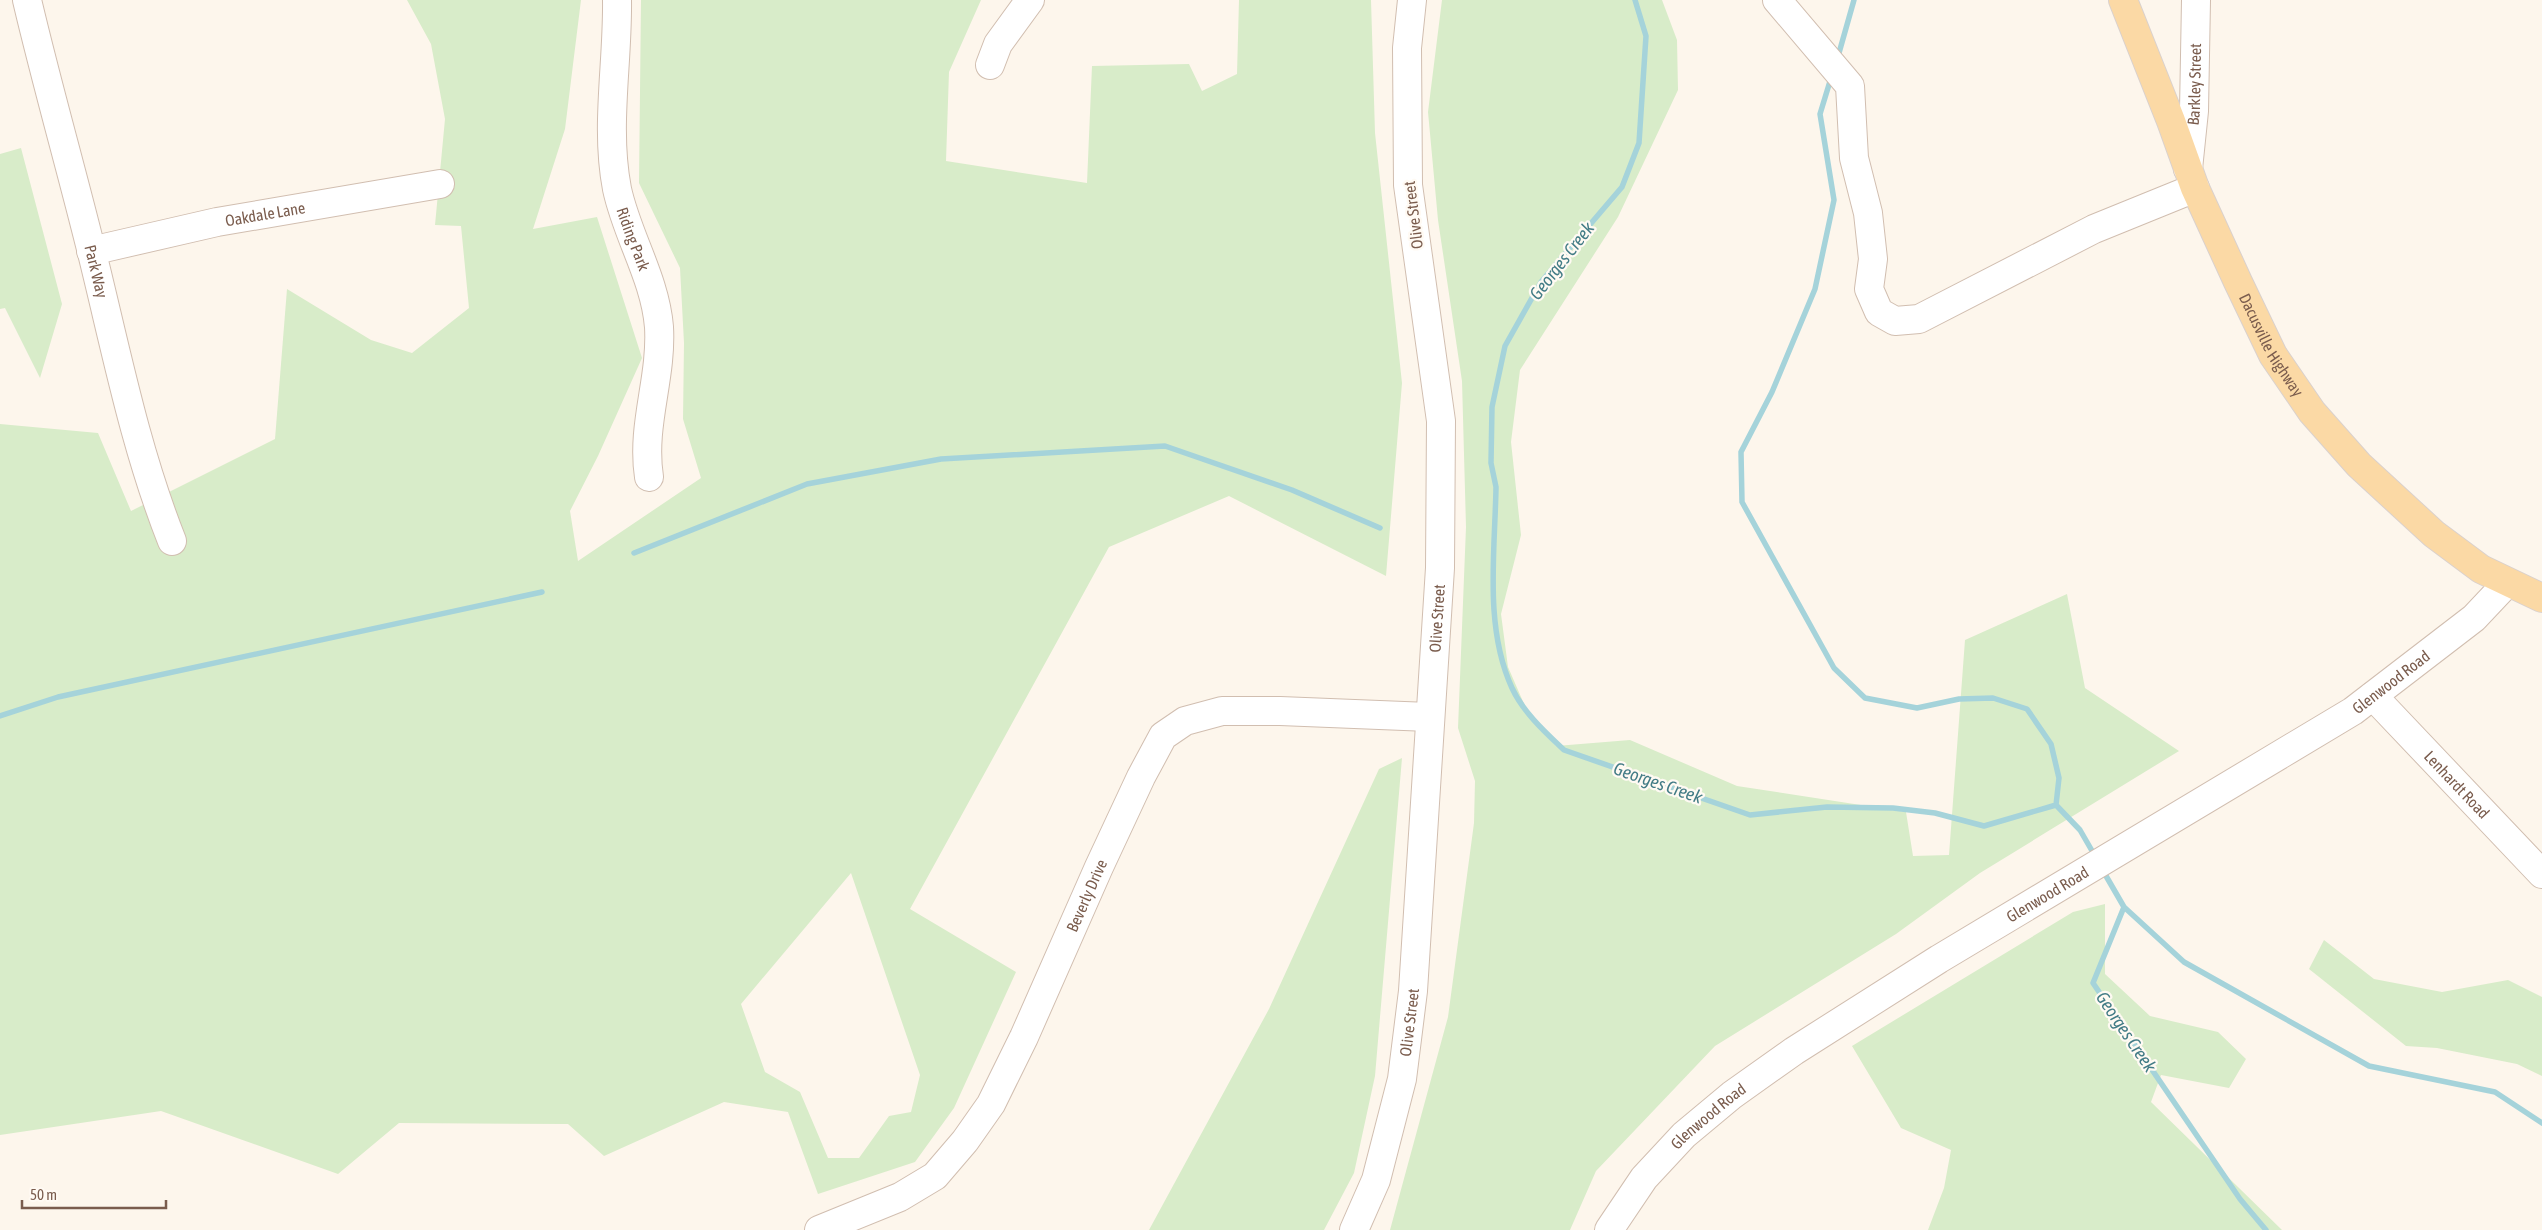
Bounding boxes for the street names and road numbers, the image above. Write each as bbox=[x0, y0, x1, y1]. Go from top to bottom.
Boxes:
street label: Barkley Street bbox=[2184, 43, 2205, 126]
street label: Olive Street bbox=[1400, 180, 1426, 250]
street label: Oakdale Lane bbox=[224, 198, 306, 229]
street label: Riding Park bbox=[613, 205, 654, 273]
street label: Park Way bbox=[81, 243, 112, 300]
street label: Dacusville Highway bbox=[2236, 291, 2308, 400]
street label: Olive Street bbox=[1426, 583, 1448, 653]
street label: Glenwood Road bbox=[2349, 647, 2433, 717]
street label: Lenhardt Road bbox=[2421, 747, 2493, 822]
street label: Beverly Drive bbox=[1063, 856, 1110, 934]
street label: Glenwood Road bbox=[2003, 863, 2092, 926]
street label: Olive Street bbox=[1396, 987, 1422, 1057]
street label: Glenwood Road bbox=[1667, 1079, 1749, 1153]

